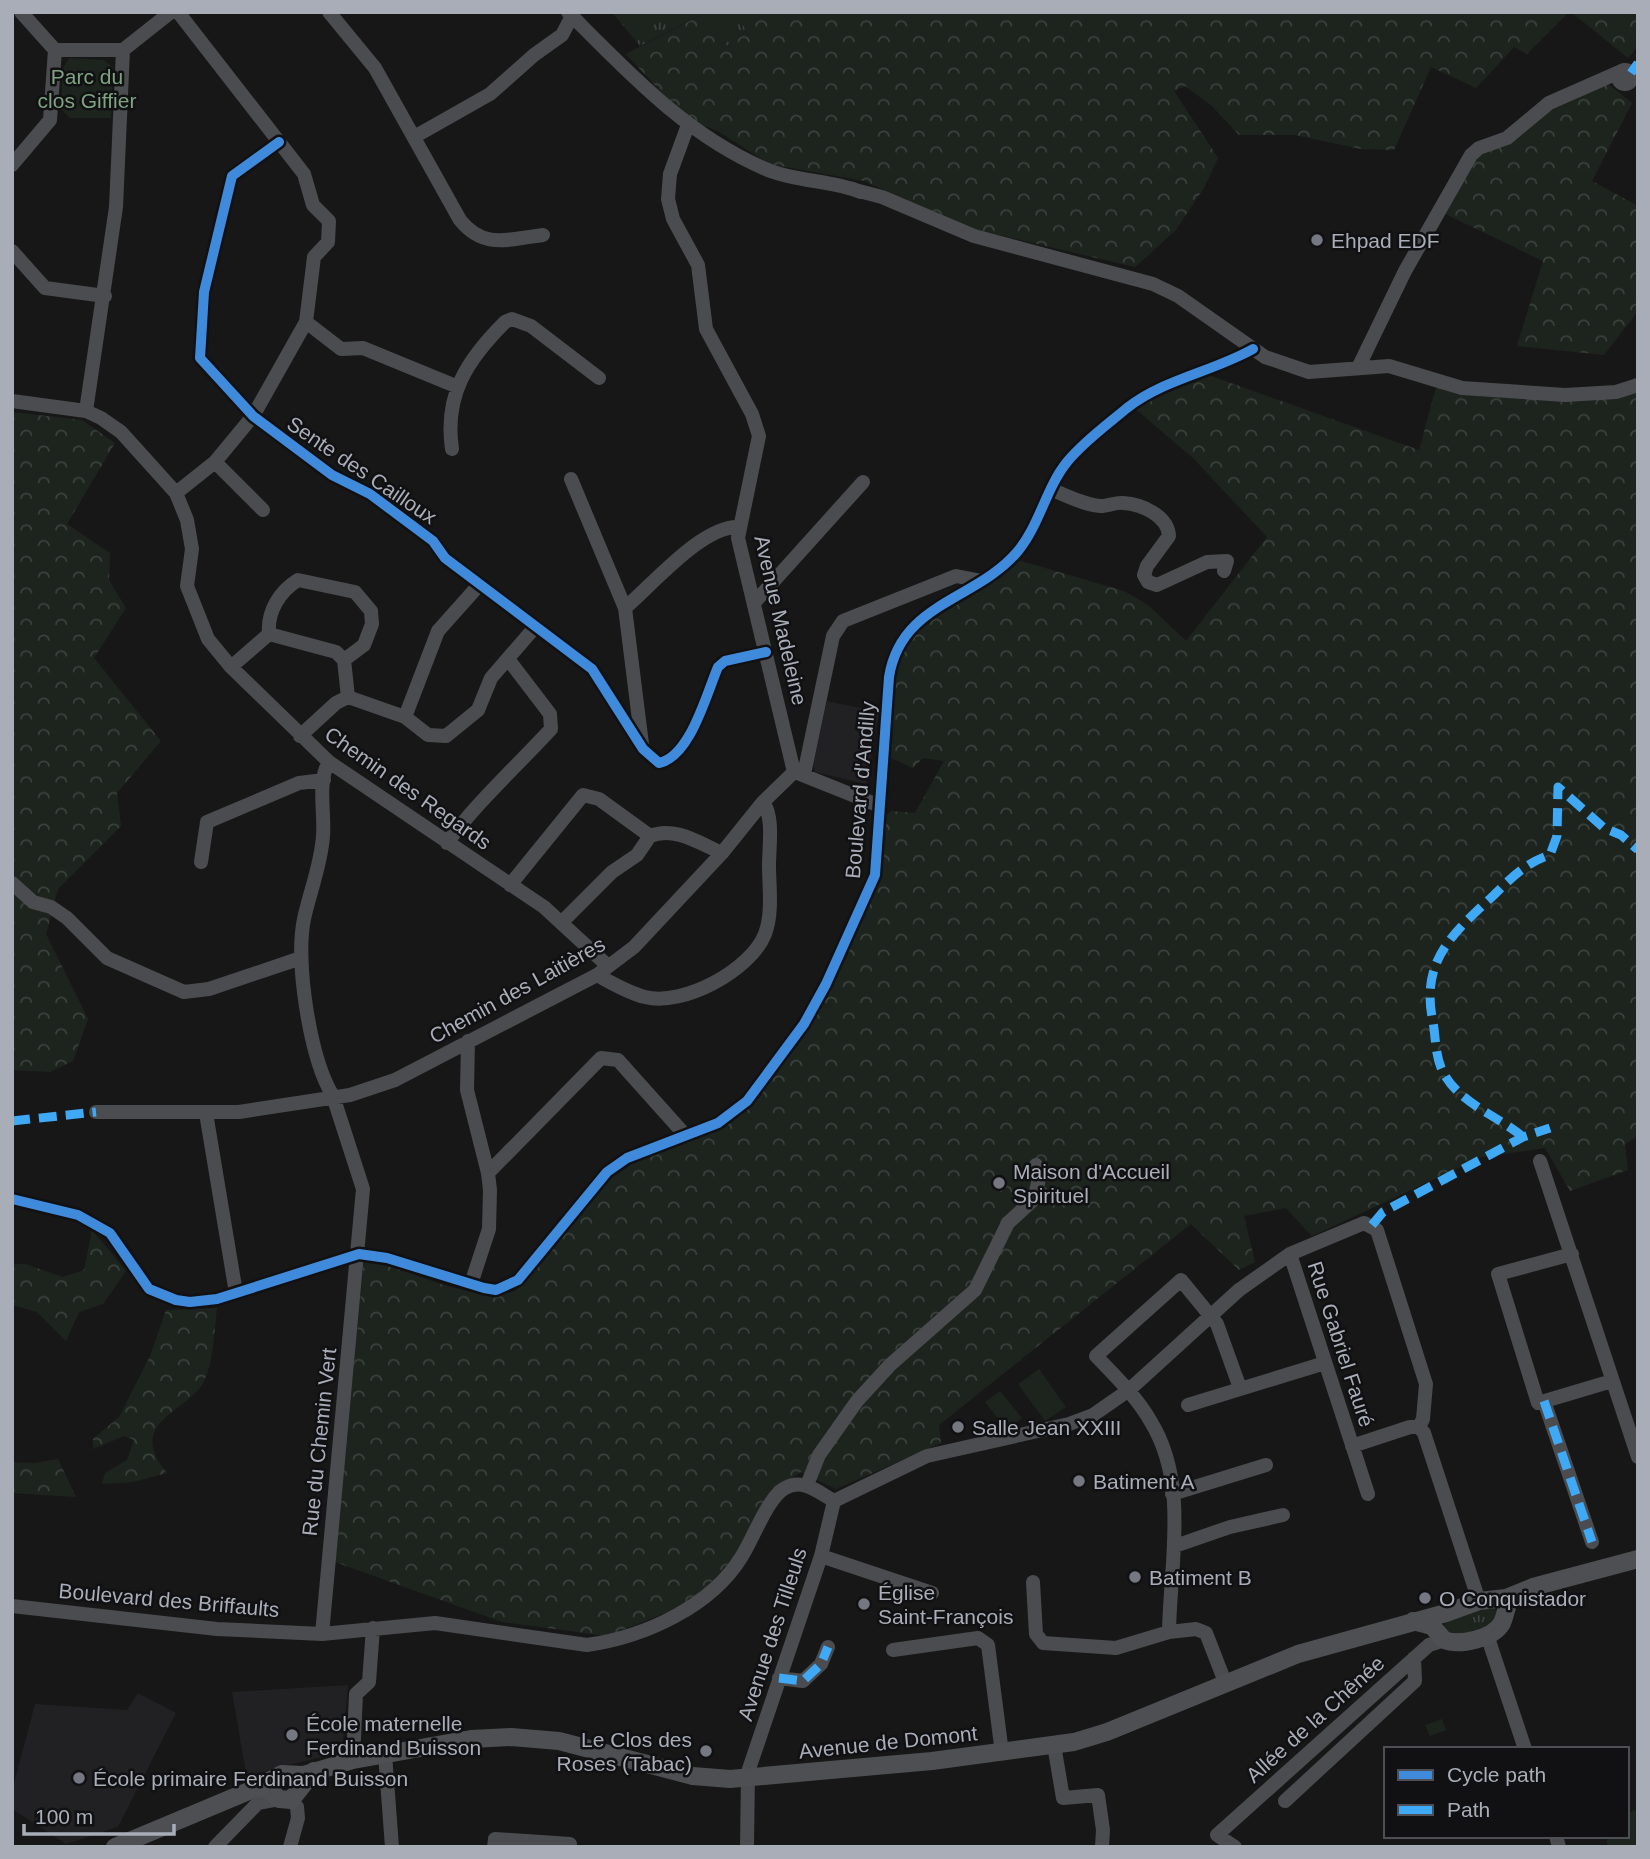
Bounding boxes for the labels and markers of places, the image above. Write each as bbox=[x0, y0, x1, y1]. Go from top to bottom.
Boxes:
place label: Ehpad EDF bbox=[1331, 229, 1440, 252]
marker: Ehpad EDF bbox=[1309, 232, 1325, 248]
place label: Maison d'Accueil Spirituel bbox=[1013, 1160, 1170, 1207]
marker: Maison d'Accueil Spirituel bbox=[991, 1175, 1007, 1191]
place label: Salle Jean XXIII bbox=[972, 1416, 1121, 1439]
marker: Salle Jean XXIII bbox=[950, 1419, 966, 1435]
place label: Batiment A bbox=[1093, 1470, 1195, 1493]
marker: Batiment A bbox=[1071, 1473, 1087, 1489]
place label: Batiment B bbox=[1149, 1566, 1252, 1589]
marker: Batiment B bbox=[1127, 1569, 1143, 1585]
place label: Église Saint-François bbox=[878, 1581, 1013, 1628]
place label: O Conquistador bbox=[1439, 1587, 1586, 1610]
marker: O Conquistador bbox=[1417, 1590, 1433, 1606]
marker: Église Saint-François bbox=[856, 1596, 872, 1612]
place label: École maternelle Ferdinand Buisson bbox=[306, 1712, 481, 1759]
marker: École maternelle Ferdinand Buisson bbox=[284, 1727, 300, 1743]
place label: Le Clos des Roses (Tabac) bbox=[557, 1728, 692, 1775]
marker: Le Clos des Roses (Tabac) bbox=[698, 1743, 714, 1759]
place label: École primaire Ferdinand Buisson bbox=[93, 1767, 408, 1790]
marker: École primaire Ferdinand Buisson bbox=[71, 1770, 87, 1786]

